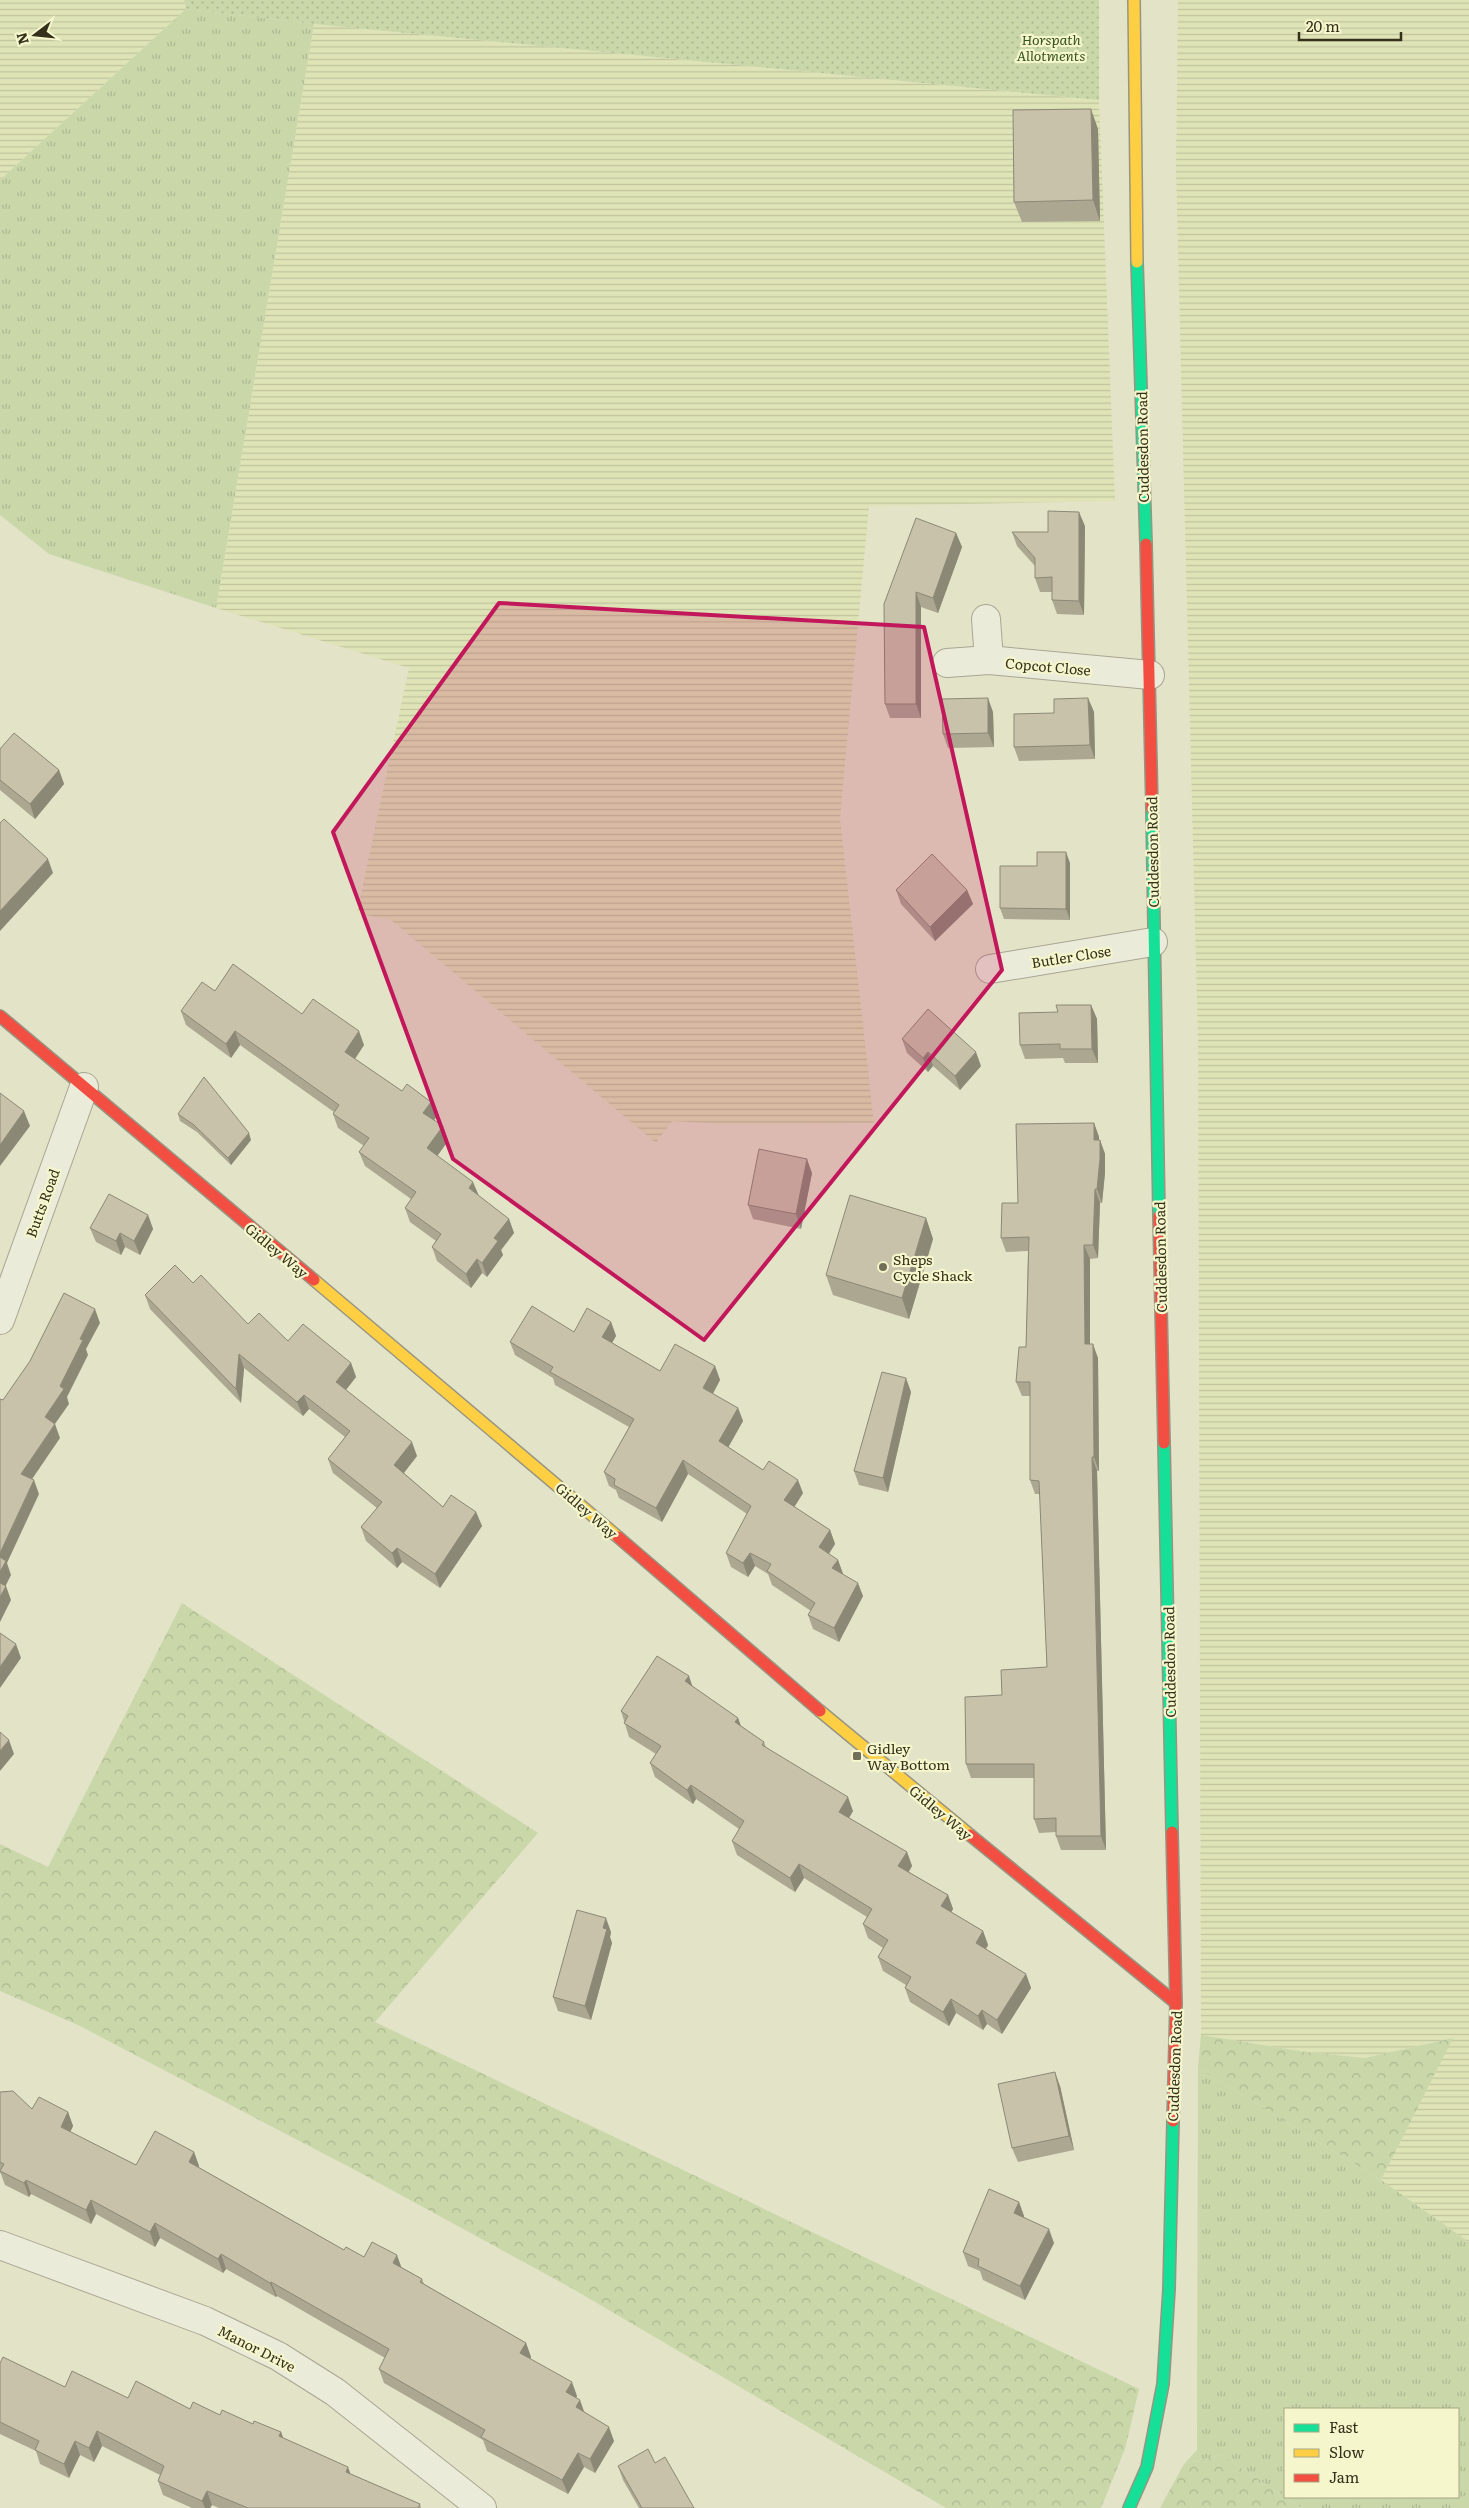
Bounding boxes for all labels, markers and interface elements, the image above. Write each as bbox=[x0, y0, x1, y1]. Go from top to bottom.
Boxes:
north arrow bbox=[10, 10, 60, 60]
scale bar bbox=[1299, 10, 1402, 42]
text: 20 m bbox=[1306, 14, 1340, 37]
park label: Horspath Allotments bbox=[1017, 29, 1085, 65]
text: N bbox=[10, 30, 33, 47]
street label: Cuddesdon Road bbox=[1131, 391, 1153, 503]
street label: Copcot Close bbox=[1004, 652, 1092, 680]
street label: Cuddesdon Road bbox=[1141, 796, 1163, 908]
street label: Butler Close bbox=[1030, 940, 1112, 972]
street label: Butts Road bbox=[20, 1165, 64, 1240]
street label: Cuddesdon Road bbox=[1149, 1201, 1171, 1313]
street label: Gidley Way bbox=[241, 1218, 313, 1283]
place label: Sheps Cycle Shack bbox=[893, 1249, 973, 1285]
marker: Sheps Cycle Shack bbox=[877, 1261, 889, 1273]
street label: Gidley Way bbox=[552, 1477, 623, 1543]
street label: Cuddesdon Road bbox=[1158, 1606, 1180, 1718]
place label: Gidley Way Bottom bbox=[867, 1738, 950, 1774]
marker: Gidley Way Bottom bbox=[851, 1750, 863, 1762]
street label: Gidley Way bbox=[905, 1780, 977, 1845]
street label: Cuddesdon Road bbox=[1162, 2010, 1186, 2122]
street label: Manor Drive bbox=[215, 2320, 299, 2376]
legend bbox=[1284, 2408, 1459, 2498]
text: Fast bbox=[1329, 2415, 1358, 2438]
text: Slow bbox=[1329, 2440, 1364, 2463]
text: Jam bbox=[1329, 2465, 1360, 2488]

